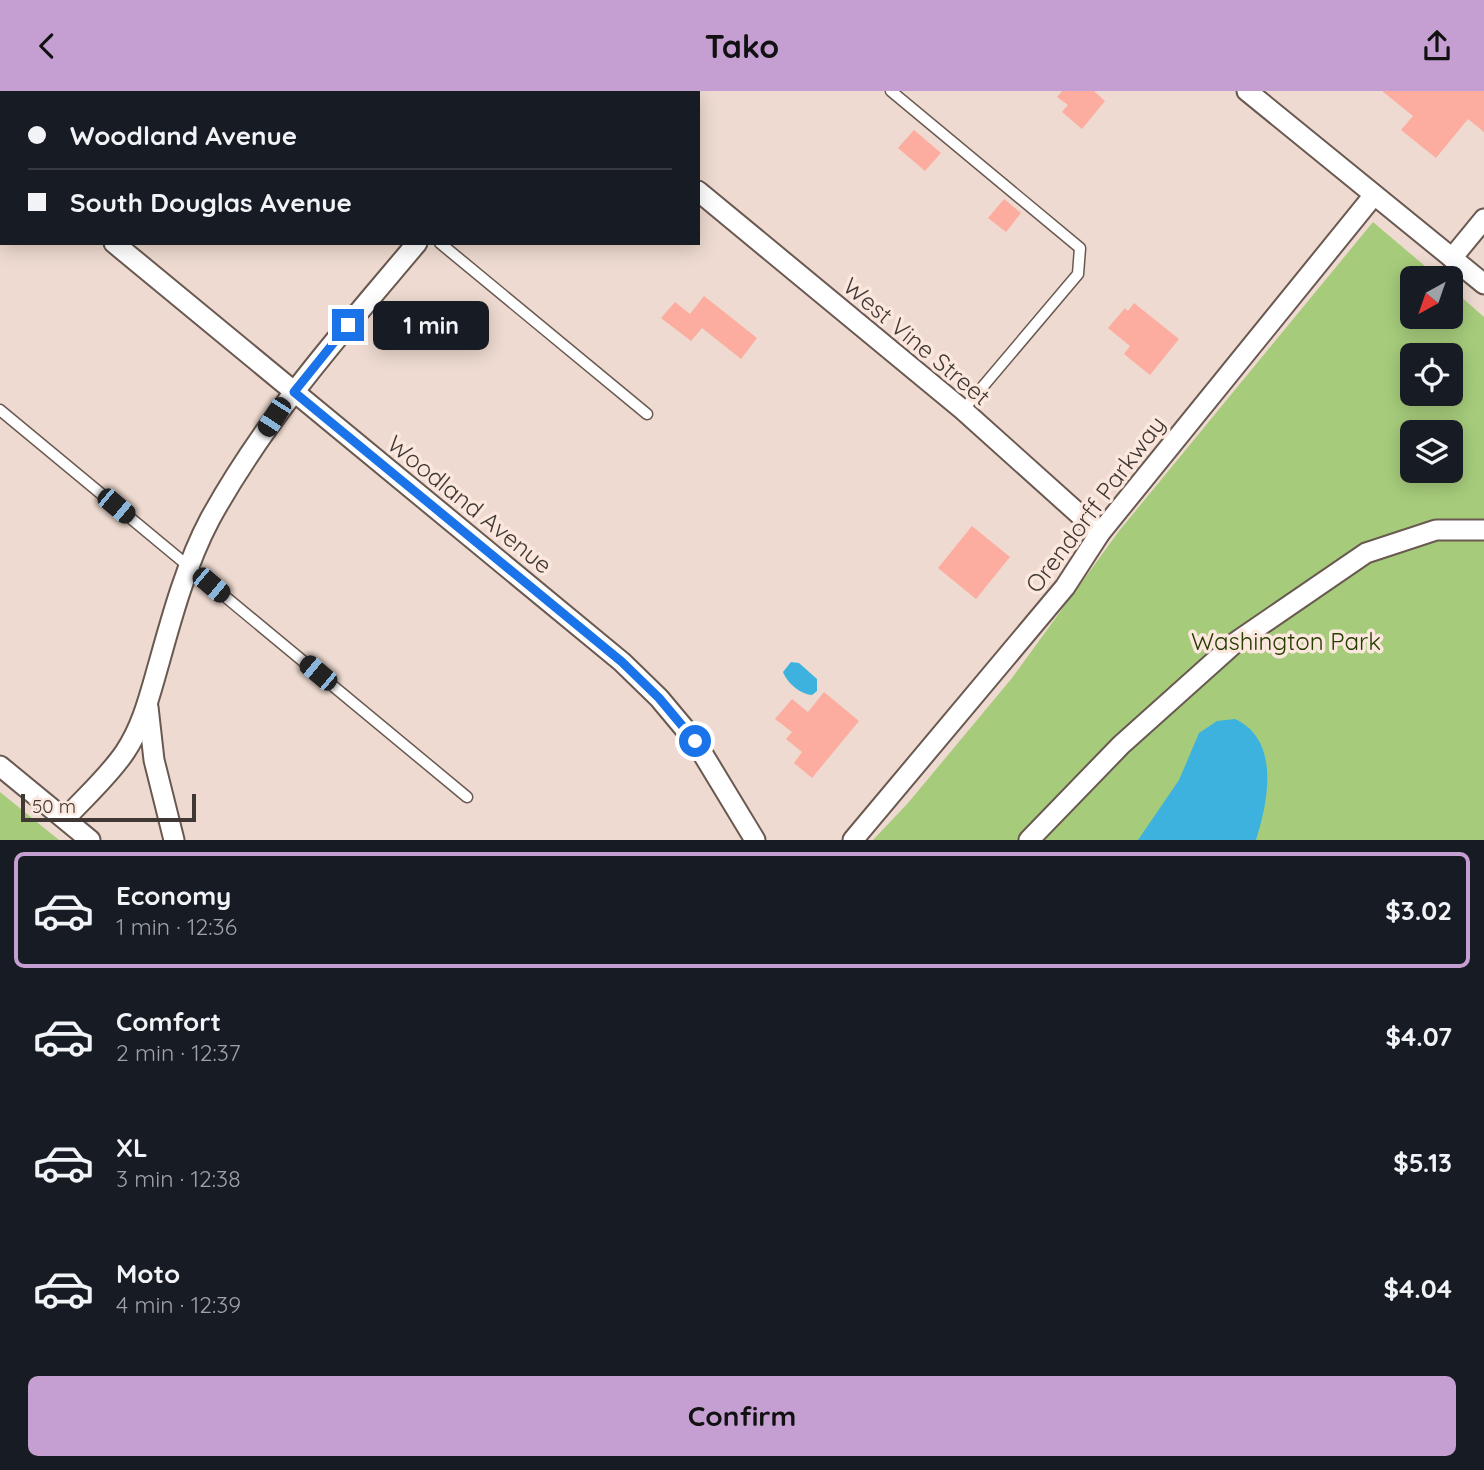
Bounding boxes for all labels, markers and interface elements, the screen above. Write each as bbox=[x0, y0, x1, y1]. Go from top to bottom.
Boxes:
text: Tako bbox=[705, 26, 779, 66]
icon: back bbox=[28, 27, 66, 65]
icon: share bbox=[1418, 27, 1456, 65]
text: Woodland Avenue bbox=[70, 119, 297, 152]
text: South Douglas Avenue bbox=[70, 186, 352, 219]
north arrow bbox=[1400, 266, 1463, 329]
map controls bbox=[1400, 266, 1463, 483]
street label: West Vine Street bbox=[837, 271, 997, 411]
callout: 1 min bbox=[372, 301, 488, 349]
route end bbox=[332, 309, 364, 341]
text: 1 min bbox=[403, 311, 459, 340]
button: locate bbox=[1400, 343, 1463, 406]
car bbox=[254, 394, 295, 440]
street label: Orendorff Parkway bbox=[1019, 410, 1171, 598]
button: layers bbox=[1400, 420, 1463, 483]
street label: Woodland Avenue bbox=[381, 428, 559, 580]
car bbox=[94, 484, 139, 528]
car bbox=[189, 563, 234, 607]
park label: Washington Park bbox=[1191, 626, 1381, 656]
car bbox=[296, 651, 341, 695]
route start bbox=[679, 725, 711, 757]
scale bar bbox=[21, 791, 196, 823]
text: 50 m bbox=[32, 794, 76, 818]
icon: car bbox=[32, 879, 95, 942]
text: Economy bbox=[116, 879, 231, 912]
text: $3.02 bbox=[1385, 894, 1452, 927]
text: 1 min · 12:36 bbox=[116, 912, 237, 941]
icon: car bbox=[32, 1005, 95, 1068]
text: Comfort bbox=[116, 1005, 221, 1038]
text: $4.07 bbox=[1386, 1020, 1452, 1053]
text: 2 min · 12:37 bbox=[116, 1038, 241, 1067]
icon: car bbox=[32, 1131, 95, 1194]
text: XL bbox=[116, 1131, 148, 1164]
text: $5.13 bbox=[1393, 1146, 1452, 1179]
text: 3 min · 12:38 bbox=[116, 1164, 241, 1193]
icon: car bbox=[32, 1257, 95, 1320]
text: Moto bbox=[116, 1257, 180, 1290]
text: $4.04 bbox=[1383, 1272, 1452, 1305]
text: 4 min · 12:39 bbox=[116, 1290, 241, 1319]
button: Confirm bbox=[28, 1376, 1456, 1456]

